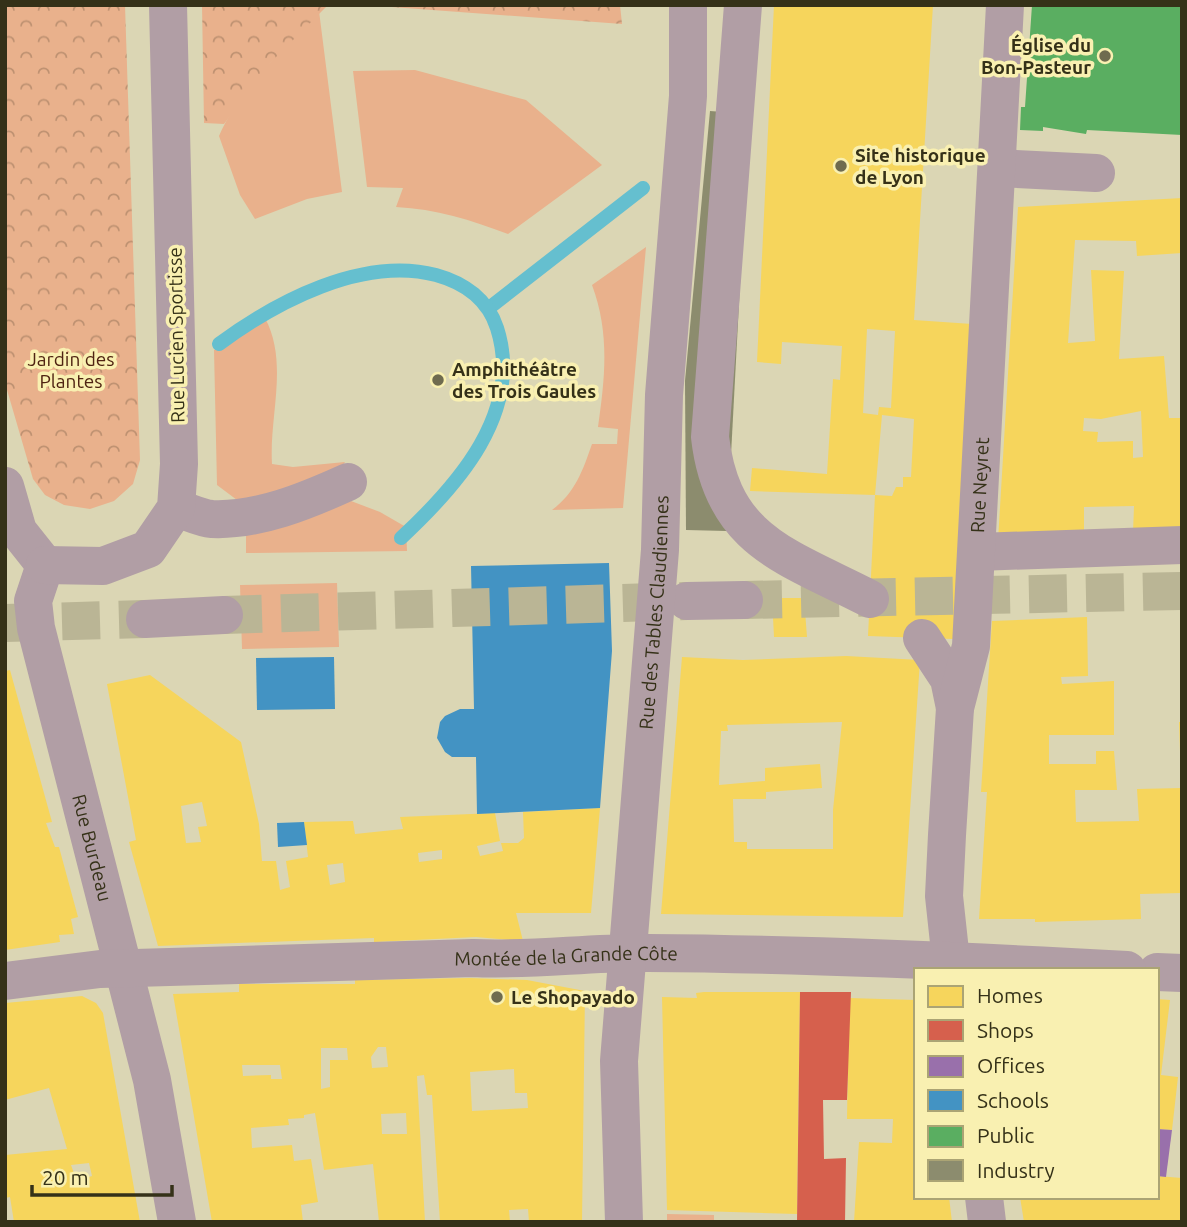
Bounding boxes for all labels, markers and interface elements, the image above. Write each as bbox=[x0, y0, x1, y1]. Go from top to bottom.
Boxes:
place label: Église du Bon-Pasteur bbox=[981, 34, 1091, 78]
marker: Église du Bon-Pasteur bbox=[1097, 48, 1113, 64]
place label: Site historique de Lyon bbox=[855, 144, 986, 188]
marker: Site historique de Lyon bbox=[833, 158, 849, 174]
street label: Rue Lucien Sportisse bbox=[163, 247, 189, 423]
park label: Jardin des Plantes bbox=[27, 348, 115, 392]
place label: Amphithéâtre des Trois Gaules bbox=[452, 358, 596, 402]
marker: Amphithéâtre des Trois Gaules bbox=[430, 372, 446, 388]
street label: Rue Neyret bbox=[966, 436, 993, 534]
street label: Rue des Tables Claudiennes bbox=[635, 495, 672, 730]
street label: Rue Burdeau bbox=[68, 792, 117, 904]
street label: Montée de la Grande Côte bbox=[454, 942, 678, 970]
legend bbox=[914, 968, 1159, 1199]
text: Homes bbox=[977, 983, 1043, 1007]
place label: Le Shopayado bbox=[511, 986, 635, 1008]
marker: Le Shopayado bbox=[489, 989, 505, 1005]
text: Shops bbox=[977, 1018, 1034, 1042]
text: Offices bbox=[977, 1053, 1045, 1077]
text: Schools bbox=[977, 1088, 1049, 1112]
text: Public bbox=[977, 1123, 1034, 1147]
scale bar bbox=[32, 1154, 172, 1198]
text: Industry bbox=[977, 1158, 1055, 1182]
text: 20 m bbox=[42, 1165, 89, 1189]

